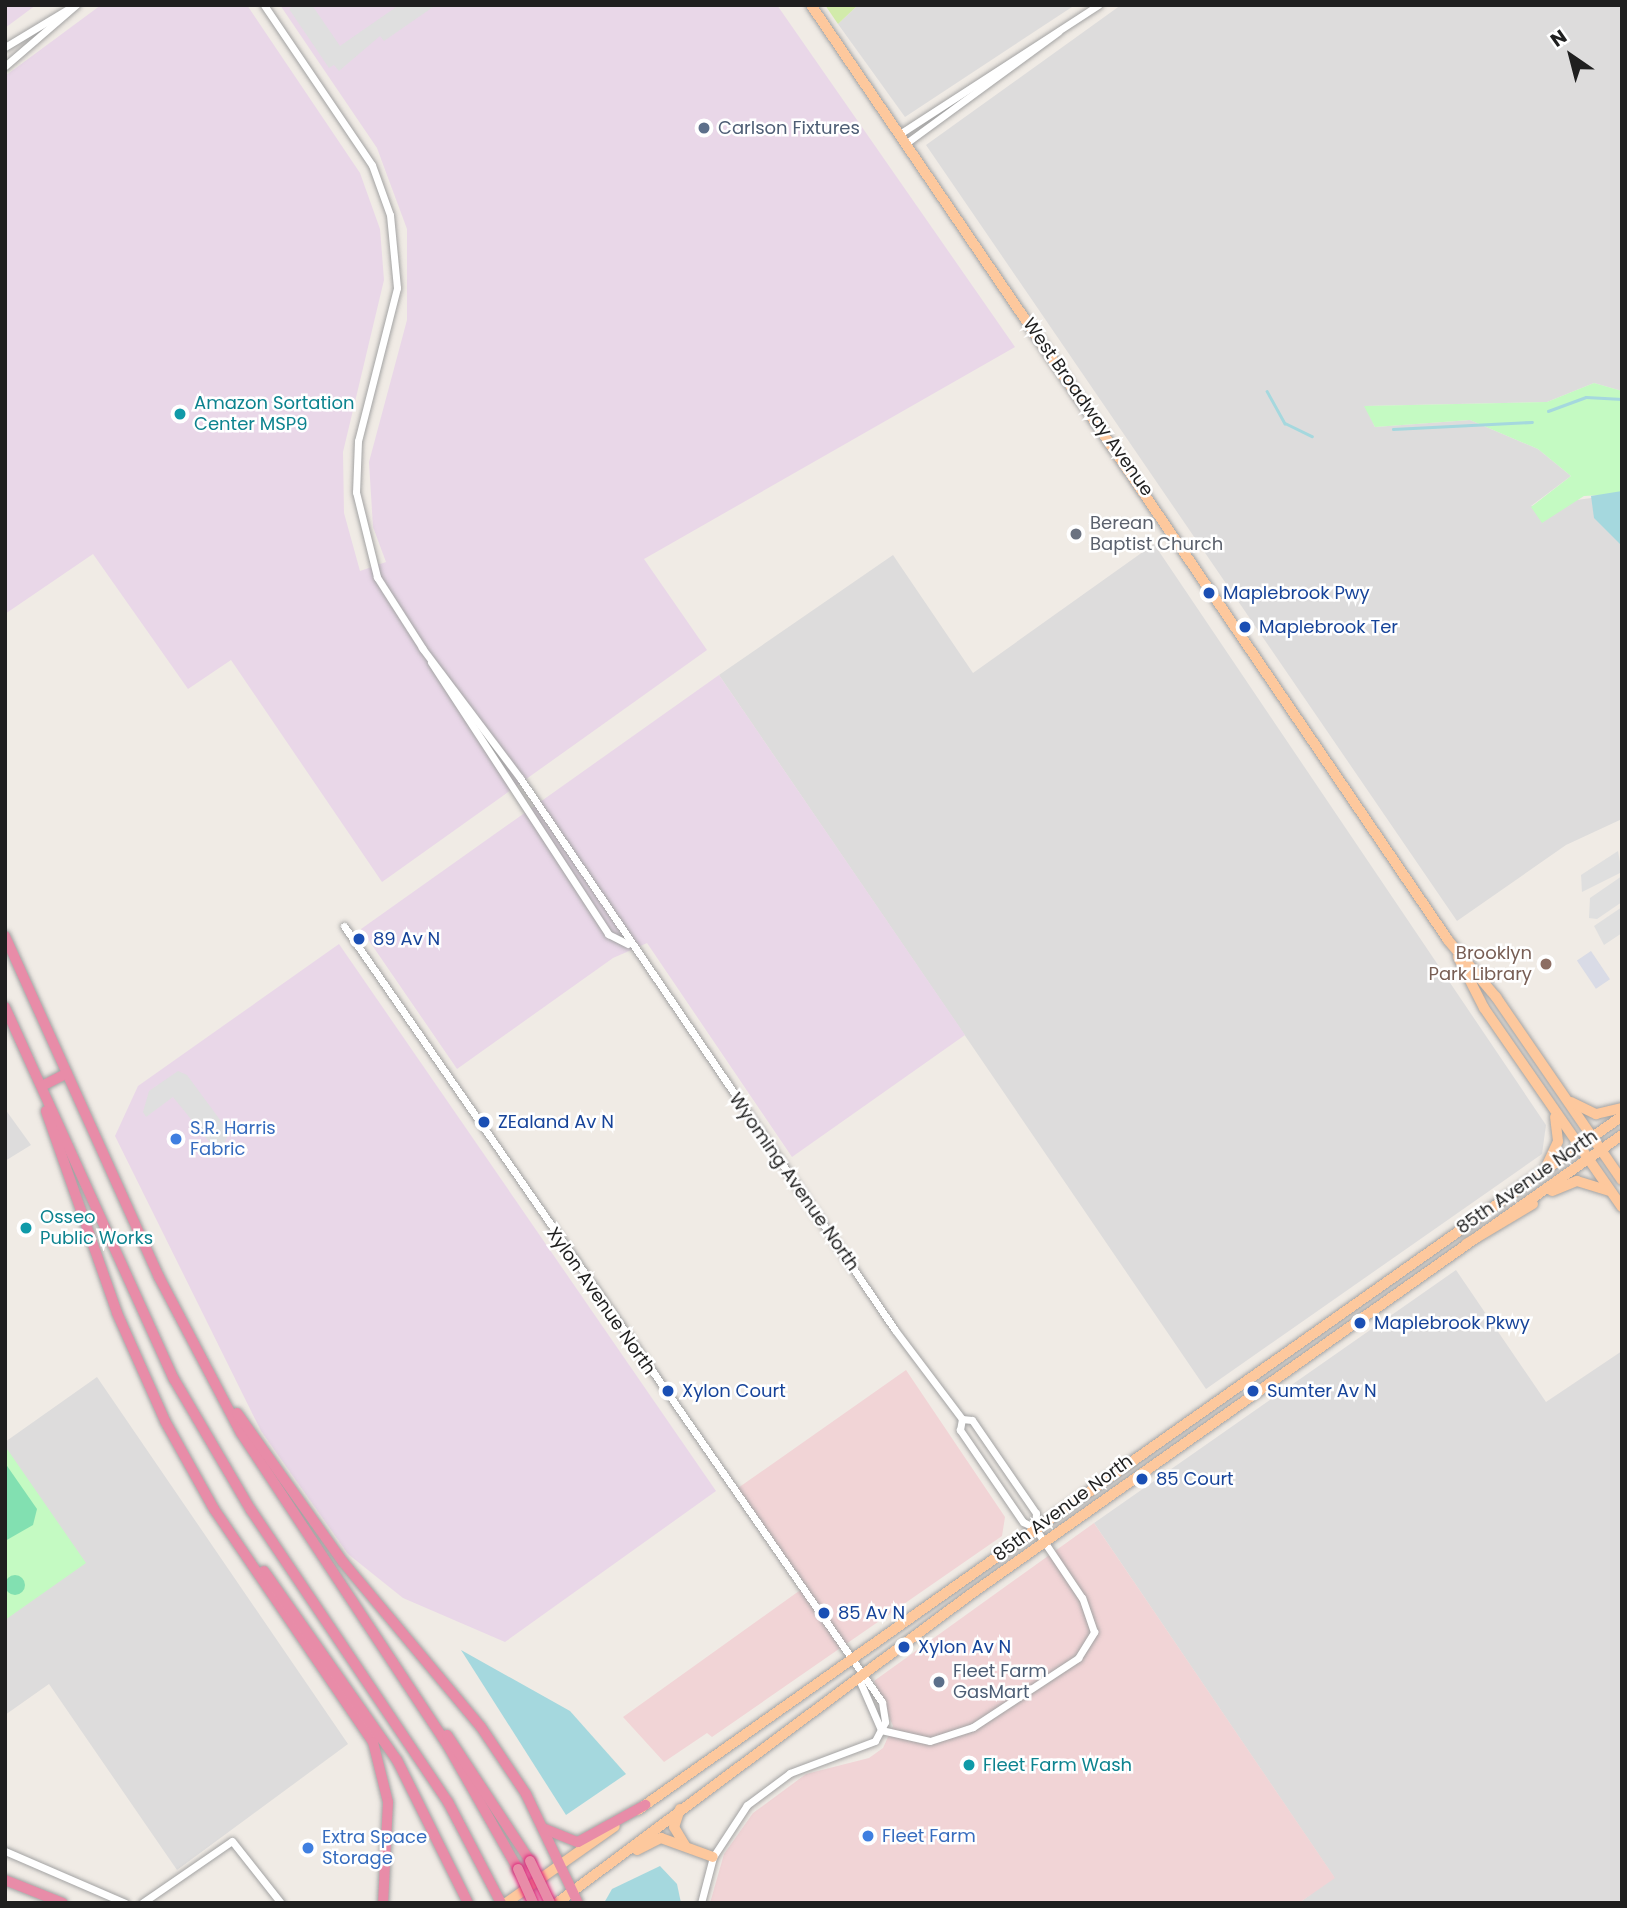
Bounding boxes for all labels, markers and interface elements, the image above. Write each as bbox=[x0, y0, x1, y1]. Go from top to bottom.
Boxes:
north arrow bbox=[1536, 21, 1606, 91]
text: N bbox=[1545, 23, 1572, 54]
place label: Carlson Fixtures bbox=[718, 117, 860, 139]
marker: Carlson Fixtures bbox=[696, 120, 712, 136]
street label: West Broadway Avenue bbox=[1018, 314, 1158, 500]
place label: Amazon Sortation Center MSP9 bbox=[194, 393, 354, 436]
marker: Amazon Sortation Center MSP9 bbox=[172, 406, 188, 422]
place label: Berean Baptist Church bbox=[1090, 513, 1223, 556]
marker: Berean Baptist Church bbox=[1068, 526, 1084, 542]
place label: Maplebrook Pwy bbox=[1223, 582, 1370, 604]
marker: Maplebrook Pwy bbox=[1201, 585, 1217, 601]
place label: Maplebrook Ter bbox=[1259, 616, 1398, 638]
marker: Maplebrook Ter bbox=[1237, 619, 1253, 635]
place label: 89 Av N bbox=[373, 928, 440, 950]
marker: 89 Av N bbox=[351, 931, 367, 947]
place label: Brooklyn Park Library bbox=[1429, 943, 1532, 986]
marker: Brooklyn Park Library bbox=[1538, 956, 1554, 972]
street label: Wyoming Avenue North bbox=[724, 1089, 864, 1275]
place label: ZEaland Av N bbox=[498, 1111, 614, 1133]
marker: ZEaland Av N bbox=[476, 1114, 492, 1130]
place label: S.R. Harris Fabric bbox=[190, 1118, 276, 1160]
street label: 85th Avenue North bbox=[1452, 1125, 1602, 1239]
marker: S.R. Harris Fabric bbox=[168, 1131, 184, 1147]
place label: Osseo Public Works bbox=[40, 1207, 153, 1250]
marker: Osseo Public Works bbox=[18, 1220, 34, 1236]
street label: Xylon Avenue North bbox=[542, 1223, 660, 1379]
place label: Maplebrook Pkwy bbox=[1374, 1312, 1530, 1334]
marker: Maplebrook Pkwy bbox=[1352, 1315, 1368, 1331]
place label: Xylon Court bbox=[682, 1380, 786, 1402]
place label: Sumter Av N bbox=[1267, 1380, 1377, 1402]
marker: Xylon Court bbox=[660, 1383, 676, 1399]
marker: Sumter Av N bbox=[1245, 1383, 1261, 1399]
street label: 85th Avenue North bbox=[989, 1450, 1137, 1566]
place label: 85 Court bbox=[1156, 1468, 1234, 1490]
marker: 85 Court bbox=[1134, 1471, 1150, 1487]
place label: 85 Av N bbox=[838, 1602, 905, 1624]
marker: 85 Av N bbox=[816, 1605, 832, 1621]
place label: Xylon Av N bbox=[918, 1636, 1011, 1658]
marker: Xylon Av N bbox=[896, 1639, 912, 1655]
place label: Fleet Farm GasMart bbox=[953, 1661, 1047, 1704]
marker: Fleet Farm GasMart bbox=[931, 1674, 947, 1690]
place label: Fleet Farm Wash bbox=[983, 1754, 1132, 1776]
marker: Fleet Farm Wash bbox=[961, 1757, 977, 1773]
place label: Fleet Farm bbox=[882, 1825, 976, 1847]
place label: Extra Space Storage bbox=[322, 1827, 427, 1870]
marker: Fleet Farm bbox=[860, 1828, 876, 1844]
marker: Extra Space Storage bbox=[300, 1840, 316, 1856]

